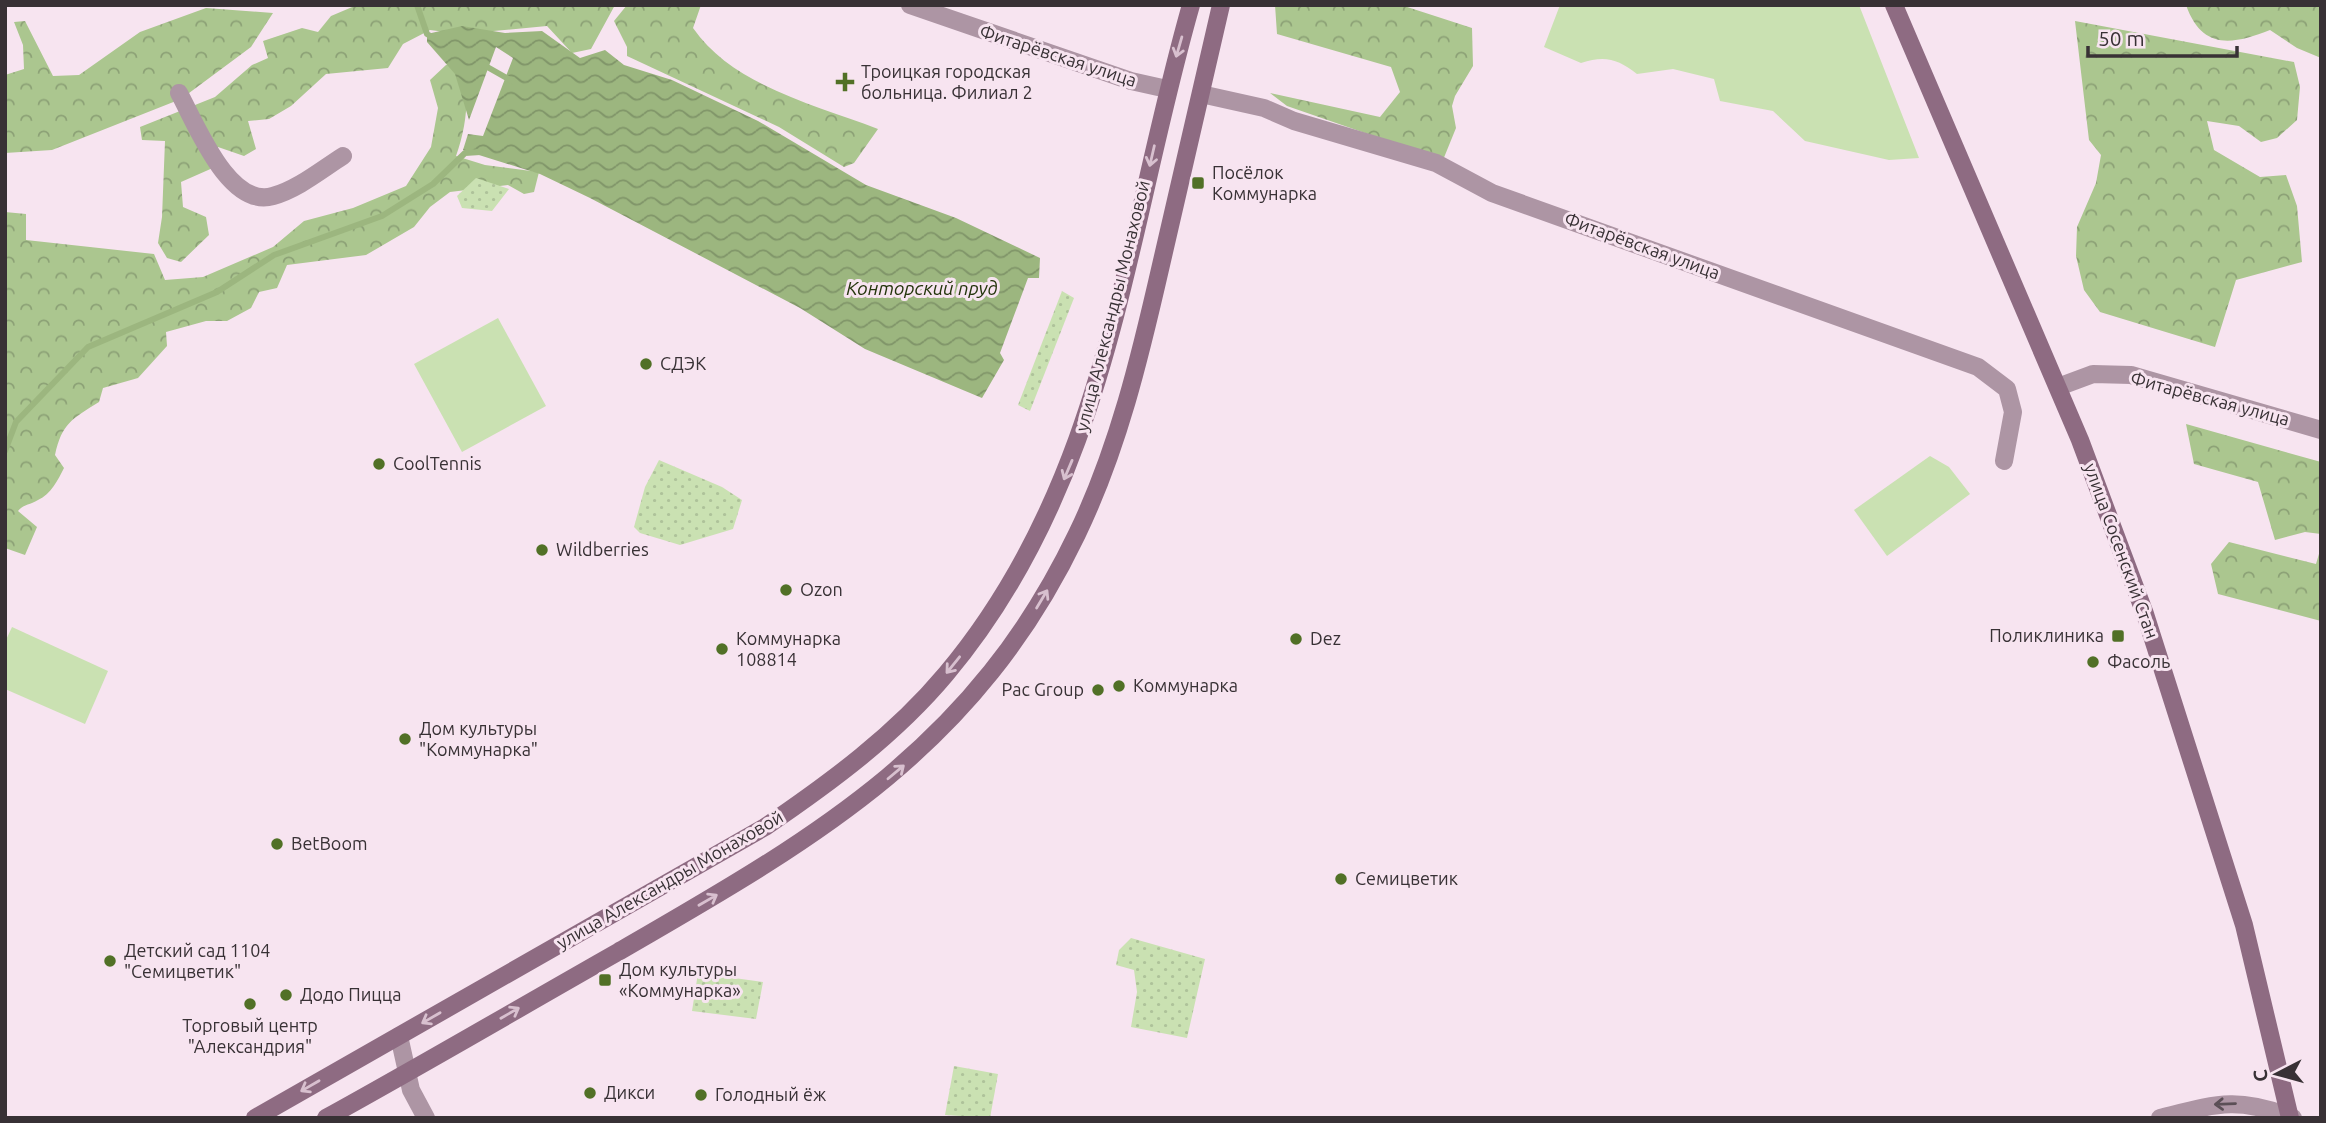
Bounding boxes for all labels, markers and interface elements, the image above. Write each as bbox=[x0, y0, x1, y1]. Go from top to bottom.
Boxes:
scale bar bbox=[2088, 14, 2237, 58]
street label: Фитарёвская улица bbox=[977, 20, 1139, 90]
text: 50 m bbox=[2098, 26, 2145, 50]
one-way arrow bbox=[1172, 36, 1185, 58]
place label: Троицкая городская больница. Филиал 2 bbox=[861, 61, 1033, 102]
marker: Троицкая городская больница. Филиал 2 bbox=[835, 72, 855, 92]
one-way arrow bbox=[1144, 144, 1157, 166]
place label: Посёлок Коммунарка bbox=[1212, 162, 1317, 203]
marker: Посёлок Коммунарка bbox=[1190, 175, 1206, 191]
street label: улица Александры Монаховой bbox=[1071, 178, 1153, 433]
street label: Фитарёвская улица bbox=[1562, 208, 1723, 282]
water label: Конторский пруд bbox=[846, 277, 998, 299]
place label: СДЭК bbox=[660, 353, 706, 373]
marker: СДЭК bbox=[638, 356, 654, 372]
street label: Фитарёвская улица bbox=[2129, 367, 2292, 429]
place label: CoolTennis bbox=[393, 453, 482, 473]
marker: CoolTennis bbox=[371, 456, 387, 472]
one-way arrow bbox=[1060, 458, 1073, 480]
street label: улица Сосенский Стан bbox=[2081, 460, 2163, 641]
place label: Wildberries bbox=[556, 539, 649, 559]
marker: Wildberries bbox=[534, 542, 550, 558]
place label: Ozon bbox=[800, 579, 843, 599]
marker: Ozon bbox=[778, 582, 794, 598]
one-way arrow bbox=[1035, 590, 1049, 610]
place label: Поликлиника bbox=[1989, 625, 2104, 645]
place label: Коммунарка 108814 bbox=[736, 628, 841, 669]
place label: Dez bbox=[1310, 628, 1341, 648]
marker: Поликлиника bbox=[2110, 628, 2126, 644]
marker: Dez bbox=[1288, 631, 1304, 647]
marker: Коммунарка 108814 bbox=[714, 641, 730, 657]
place label: Фасоль bbox=[2107, 651, 2170, 671]
marker: Фасоль bbox=[2085, 654, 2101, 670]
one-way arrow bbox=[945, 656, 961, 674]
place label: Коммунарка bbox=[1133, 675, 1238, 695]
marker: Коммунарка bbox=[1111, 678, 1127, 694]
place label: Pac Group bbox=[1002, 679, 1084, 699]
marker: Pac Group bbox=[1090, 682, 1106, 698]
place label: Дом культуры "Коммунарка" bbox=[419, 718, 538, 759]
marker: Дом культуры "Коммунарка" bbox=[397, 731, 413, 747]
one-way arrow bbox=[886, 764, 904, 780]
street label: улица Александры Монаховой bbox=[553, 806, 786, 952]
place label: BetBoom bbox=[291, 833, 367, 853]
marker: BetBoom bbox=[269, 836, 285, 852]
place label: Семицветик bbox=[1355, 868, 1458, 888]
marker: Семицветик bbox=[1333, 871, 1349, 887]
one-way arrow bbox=[697, 893, 717, 907]
place label: Детский сад 1104 "Семицветик" bbox=[124, 940, 270, 981]
marker: Детский сад 1104 "Семицветик" bbox=[102, 953, 118, 969]
place label: Дом культуры «Коммунарка» bbox=[619, 959, 741, 1000]
marker: Дом культуры «Коммунарка» bbox=[597, 972, 613, 988]
place label: Додо Пицца bbox=[300, 984, 402, 1004]
marker: Додо Пицца bbox=[278, 987, 294, 1003]
marker: Торговый центр "Александрия" bbox=[242, 996, 258, 1012]
one-way arrow bbox=[500, 1006, 520, 1020]
one-way arrow bbox=[422, 1011, 442, 1025]
place label: Торговый центр "Александрия" bbox=[182, 1015, 318, 1056]
north arrow bbox=[2242, 1039, 2312, 1109]
text: С bbox=[2249, 1069, 2272, 1083]
one-way arrow bbox=[300, 1080, 321, 1093]
place label: Дикси bbox=[604, 1082, 655, 1102]
place label: Голодный ёж bbox=[715, 1084, 827, 1104]
marker: Дикси bbox=[582, 1085, 598, 1101]
marker: Голодный ёж bbox=[693, 1087, 709, 1103]
one-way arrow bbox=[2214, 1097, 2237, 1110]

